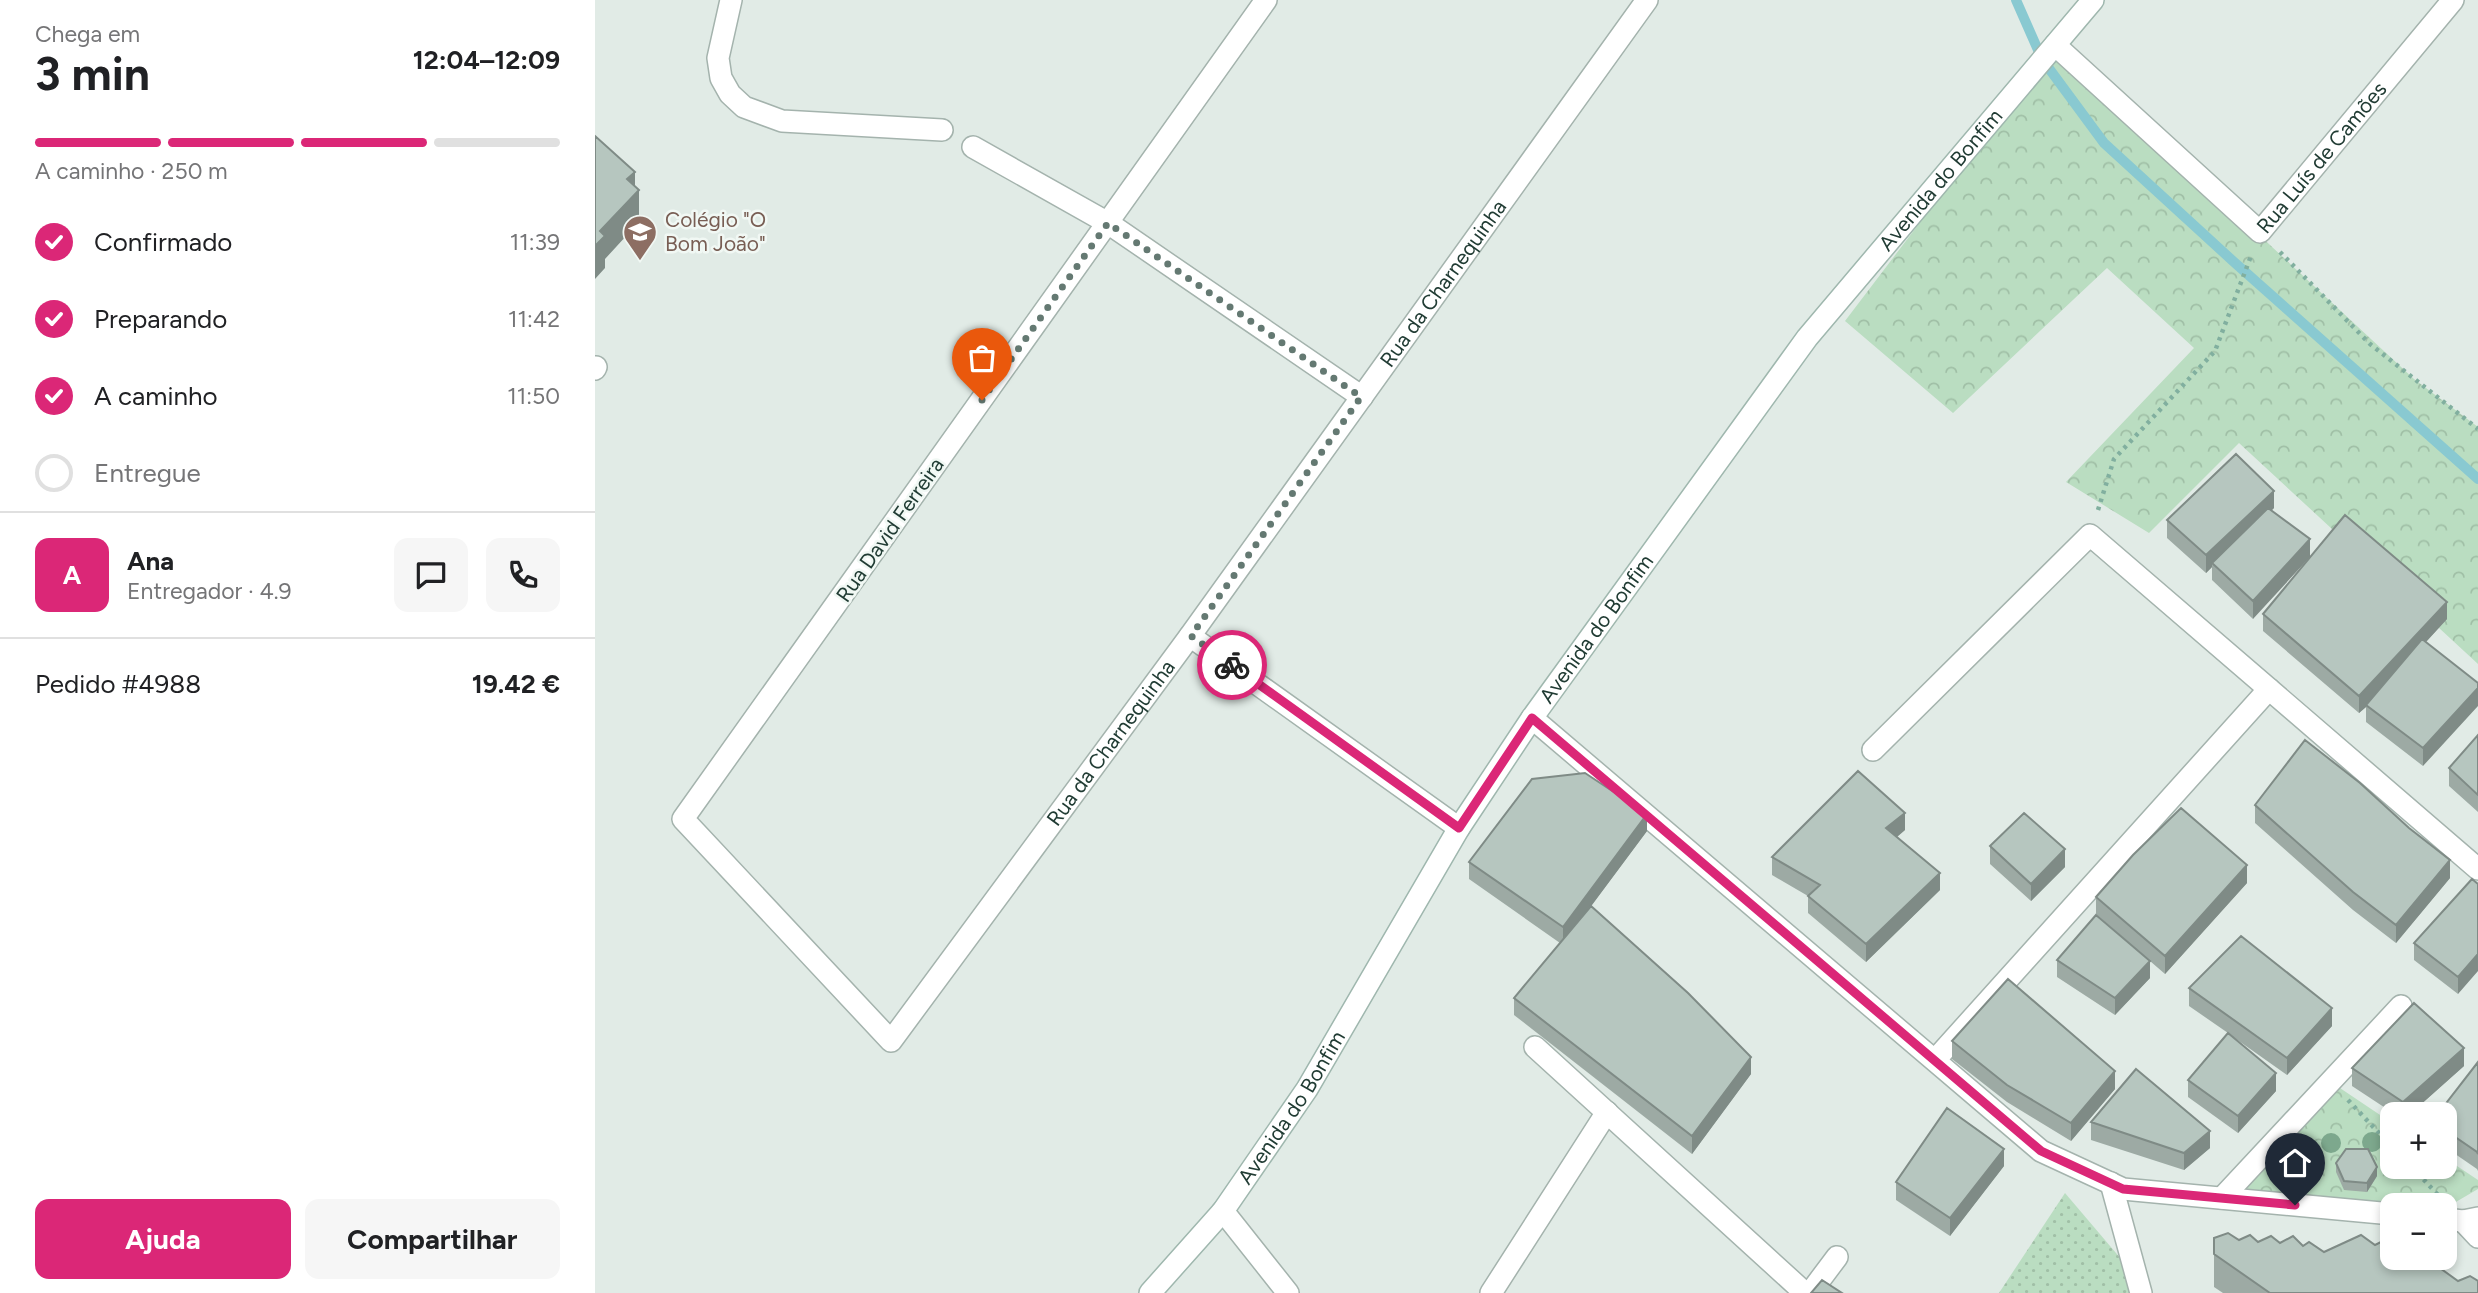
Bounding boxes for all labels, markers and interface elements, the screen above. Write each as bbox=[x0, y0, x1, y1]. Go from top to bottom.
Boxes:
text: Chega em bbox=[35, 20, 140, 48]
text: 12:04–12:09 bbox=[413, 44, 560, 76]
text: 3 min bbox=[35, 46, 150, 102]
street label: Rua Luís de Camões bbox=[2251, 77, 2392, 238]
street label: Avenida do Bonfim bbox=[1873, 104, 2007, 256]
text: A caminho · 250 m bbox=[35, 157, 228, 185]
street label: Rua da Charnequinha bbox=[1374, 195, 1511, 372]
place label: Colégio "O Bom João" bbox=[665, 207, 766, 256]
school or university icon: Colégio "O Bom João" bbox=[621, 213, 659, 262]
icon: check bbox=[35, 223, 73, 261]
text: Confirmado bbox=[94, 226, 232, 258]
text: 11:39 bbox=[510, 228, 560, 256]
icon: check bbox=[35, 300, 73, 338]
text: Preparando bbox=[94, 303, 227, 335]
text: 11:42 bbox=[508, 305, 560, 333]
pin bbox=[952, 328, 1012, 400]
icon: bag bbox=[963, 339, 1001, 377]
icon: check bbox=[35, 377, 73, 415]
text: A caminho bbox=[94, 380, 218, 412]
text: 11:50 bbox=[507, 382, 560, 410]
street label: Rua David Ferreira bbox=[831, 453, 949, 607]
text: Entregue bbox=[94, 457, 201, 489]
button: chat bbox=[394, 538, 468, 612]
button: phone bbox=[486, 538, 560, 612]
text: Ana bbox=[127, 545, 174, 577]
street label: Avenida do Bonfim bbox=[1534, 549, 1658, 708]
text: A bbox=[63, 559, 81, 591]
text: Entregador · 4.9 bbox=[127, 577, 292, 605]
courier bbox=[1197, 630, 1267, 700]
icon: bike bbox=[1213, 646, 1251, 684]
street label: Rua da Charnequinha bbox=[1041, 655, 1180, 830]
text: Pedido #4988 bbox=[35, 668, 201, 700]
text: 19.42 € bbox=[472, 668, 560, 700]
street label: Avenida do Bonfim bbox=[1232, 1026, 1350, 1189]
map controls bbox=[2380, 1102, 2457, 1270]
button: + bbox=[2380, 1102, 2457, 1179]
pin bbox=[2265, 1133, 2325, 1205]
icon: home bbox=[2276, 1144, 2314, 1182]
button: − bbox=[2380, 1193, 2457, 1270]
button: Ajuda bbox=[35, 1199, 291, 1279]
button: Compartilhar bbox=[305, 1199, 560, 1279]

